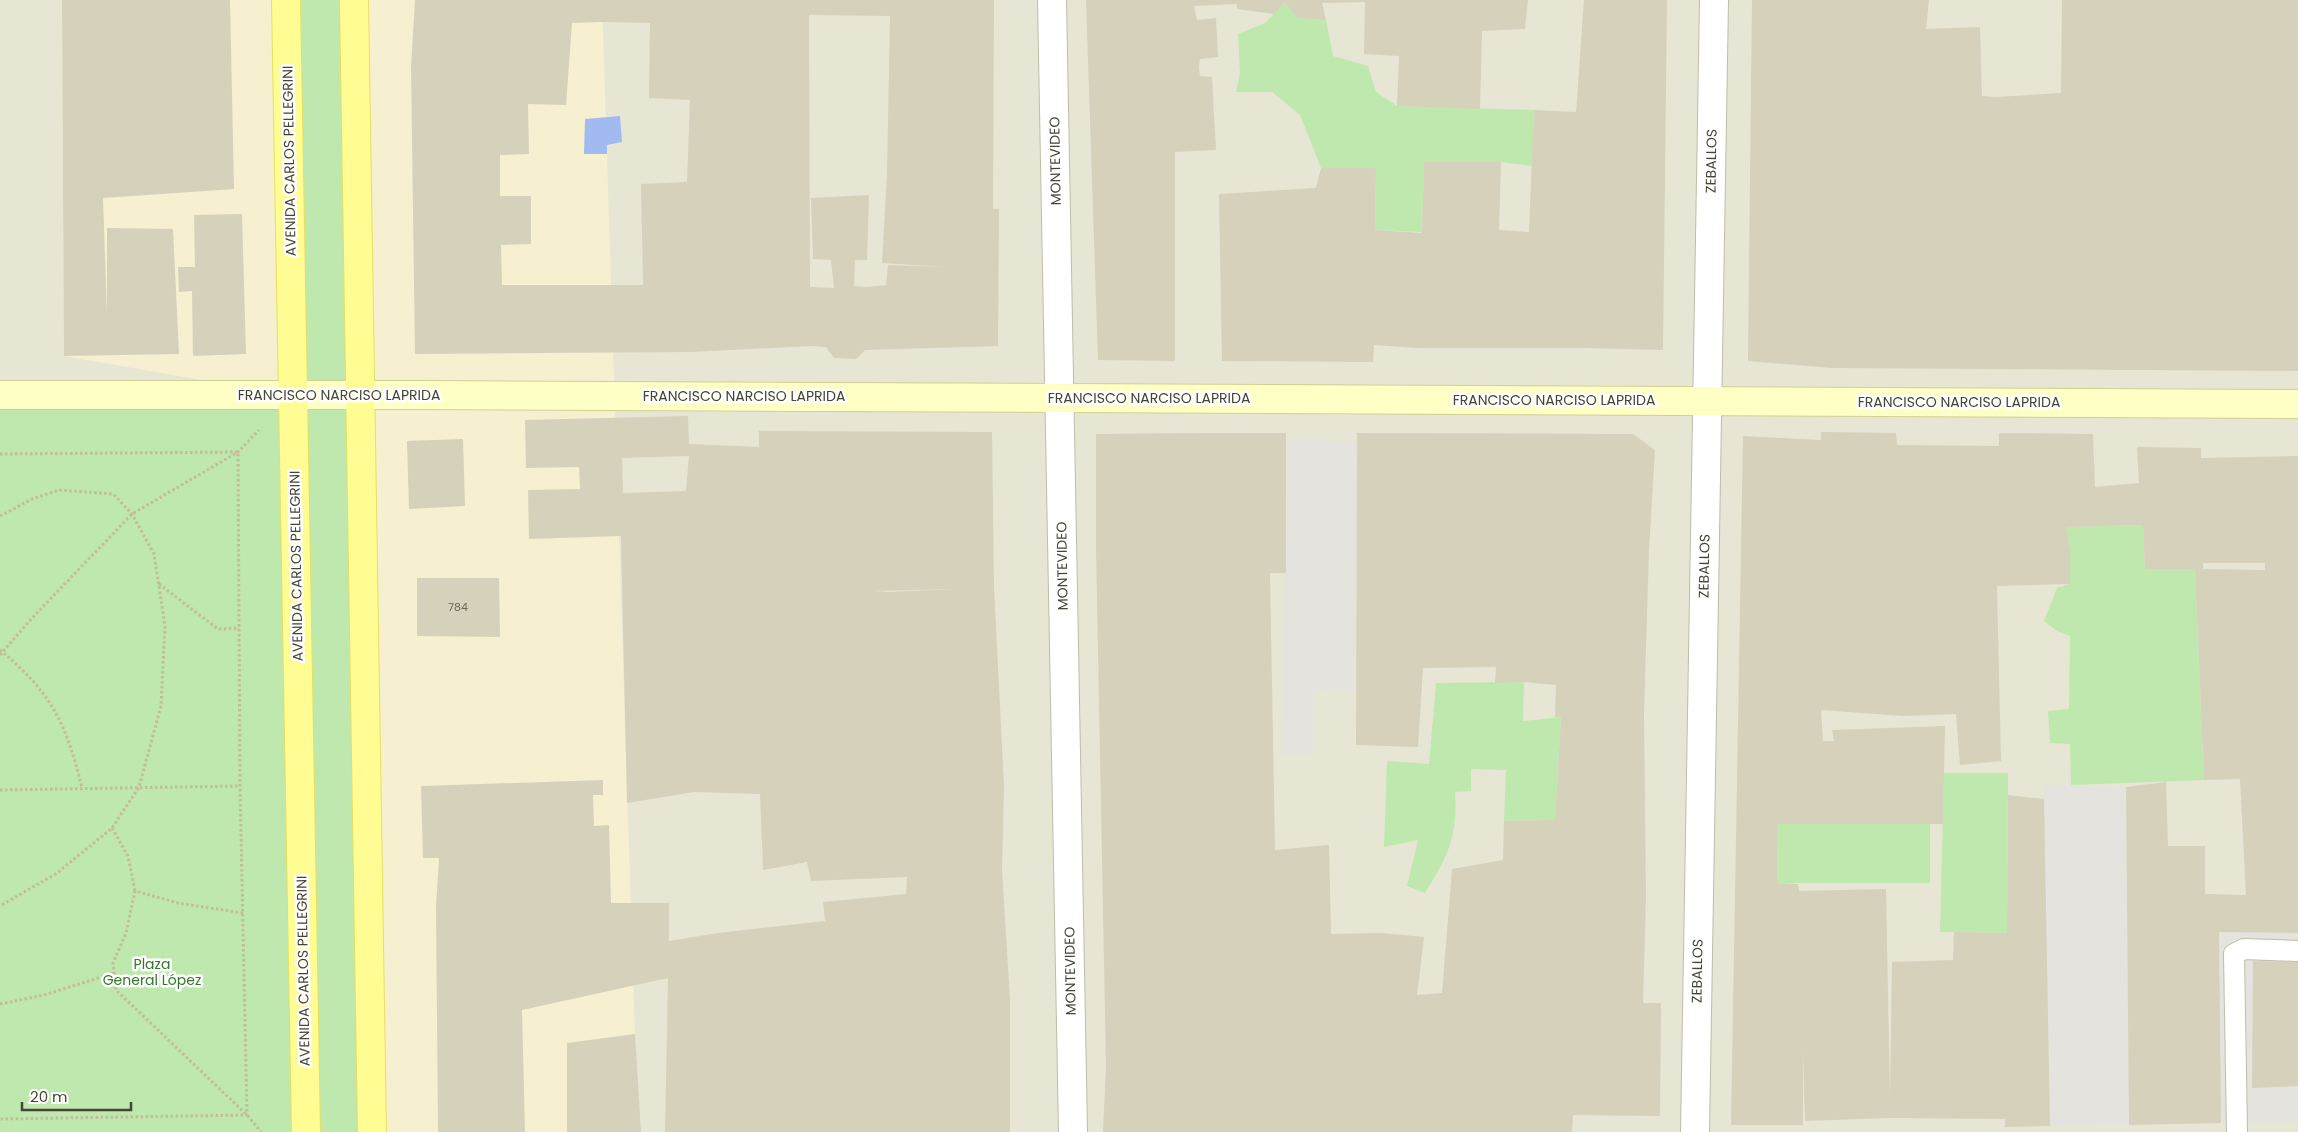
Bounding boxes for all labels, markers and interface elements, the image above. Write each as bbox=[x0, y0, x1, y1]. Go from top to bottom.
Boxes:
street label: AVENIDA CARLOS PELLEGRINI bbox=[277, 65, 301, 257]
street label: MONTEVIDEO bbox=[1044, 117, 1066, 205]
street label: ZEBALLOS bbox=[1700, 129, 1722, 193]
street label: FRANCISCO NARCISO LAPRIDA bbox=[238, 385, 440, 405]
street label: FRANCISCO NARCISO LAPRIDA bbox=[643, 386, 845, 406]
street label: FRANCISCO NARCISO LAPRIDA bbox=[1048, 388, 1250, 408]
street label: FRANCISCO NARCISO LAPRIDA bbox=[1453, 390, 1655, 410]
street label: FRANCISCO NARCISO LAPRIDA bbox=[1858, 392, 2060, 412]
street label: AVENIDA CARLOS PELLEGRINI bbox=[284, 470, 308, 662]
street label: MONTEVIDEO bbox=[1051, 522, 1073, 610]
street label: ZEBALLOS bbox=[1693, 534, 1715, 598]
house number: 784 bbox=[448, 599, 468, 615]
street label: AVENIDA CARLOS PELLEGRINI bbox=[291, 875, 315, 1067]
street label: MONTEVIDEO bbox=[1059, 927, 1081, 1015]
street label: ZEBALLOS bbox=[1686, 939, 1708, 1003]
park label: Plaza General López bbox=[103, 954, 201, 990]
scale bar bbox=[22, 1080, 131, 1112]
text: 20 m bbox=[30, 1086, 68, 1107]

